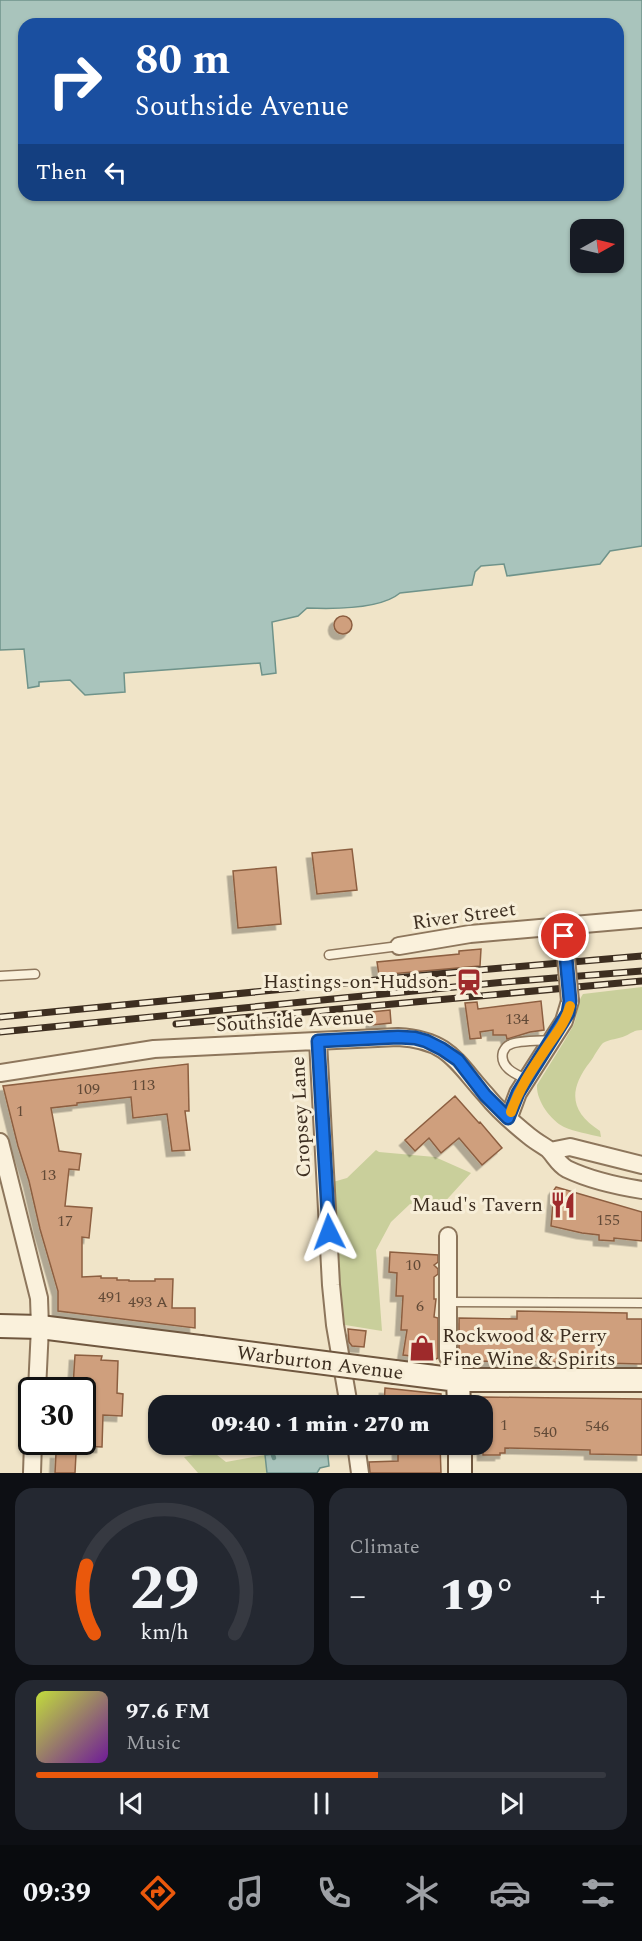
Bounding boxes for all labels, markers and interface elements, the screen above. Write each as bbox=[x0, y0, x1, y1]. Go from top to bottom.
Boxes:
text: 80 m bbox=[135, 29, 230, 92]
icon: right bbox=[36, 42, 114, 120]
text: Southside Avenue bbox=[135, 86, 349, 128]
text: Then bbox=[36, 156, 87, 189]
icon: left bbox=[99, 156, 132, 189]
north arrow bbox=[570, 219, 624, 273]
map controls bbox=[570, 219, 624, 273]
street label: River Street bbox=[410, 894, 518, 938]
pin bbox=[538, 910, 589, 961]
icon: arrive bbox=[547, 919, 580, 952]
place label: Hastings-on-Hudson bbox=[263, 967, 449, 997]
station icon: Hastings-on-Hudson bbox=[454, 967, 484, 997]
street label: Southside Avenue bbox=[215, 1002, 375, 1040]
house number: 134 bbox=[505, 1007, 529, 1031]
street label: Cropsey Lane bbox=[283, 1056, 319, 1178]
house number: 113 bbox=[131, 1073, 155, 1097]
house number: 109 bbox=[76, 1077, 100, 1101]
house number: 1 bbox=[16, 1099, 24, 1123]
house number: 13 bbox=[40, 1163, 56, 1187]
place label: Maud's Tavern bbox=[412, 1190, 543, 1220]
restaurant icon: Maud's Tavern bbox=[548, 1190, 578, 1220]
position arrow bbox=[297, 1200, 361, 1264]
house number: 155 bbox=[596, 1208, 620, 1232]
house number: 17 bbox=[57, 1209, 73, 1233]
house number: 10 bbox=[405, 1253, 421, 1277]
house number: 491 bbox=[98, 1285, 122, 1309]
house number: 493 A bbox=[128, 1290, 168, 1314]
house number: 6 bbox=[416, 1294, 424, 1318]
place label: Rockwood & Perry Fine Wine & Spirits bbox=[442, 1321, 616, 1374]
shop icon: Rockwood & Perry Fine Wine & Spirits bbox=[407, 1333, 437, 1363]
street label: Warburton Avenue bbox=[235, 1338, 405, 1388]
speed limit sign: 30 bbox=[18, 1377, 96, 1455]
text: 09:40 · 1 min · 270 m bbox=[211, 1408, 430, 1441]
house number: 1 bbox=[500, 1413, 508, 1437]
house number: 546 bbox=[585, 1414, 609, 1438]
house number: 540 bbox=[533, 1420, 557, 1444]
text: Climate bbox=[350, 1532, 420, 1562]
text: 29 bbox=[129, 1542, 199, 1637]
text: 19° bbox=[439, 1561, 516, 1630]
text: − bbox=[350, 1571, 366, 1621]
text: + bbox=[589, 1571, 606, 1621]
text: km/h bbox=[140, 1616, 188, 1649]
text: 97.6 FM bbox=[126, 1695, 210, 1728]
text: Music bbox=[126, 1728, 181, 1758]
icon: previous bbox=[115, 1787, 148, 1820]
icon: pause bbox=[305, 1787, 338, 1820]
icon: next bbox=[495, 1787, 528, 1820]
text: 09:39 bbox=[23, 1872, 91, 1914]
icon: directions bbox=[137, 1872, 179, 1914]
icon: music bbox=[225, 1872, 267, 1914]
icon: phone bbox=[313, 1872, 355, 1914]
icon: climate bbox=[401, 1872, 443, 1914]
icon: car bbox=[489, 1872, 531, 1914]
icon: filters bbox=[577, 1872, 619, 1914]

